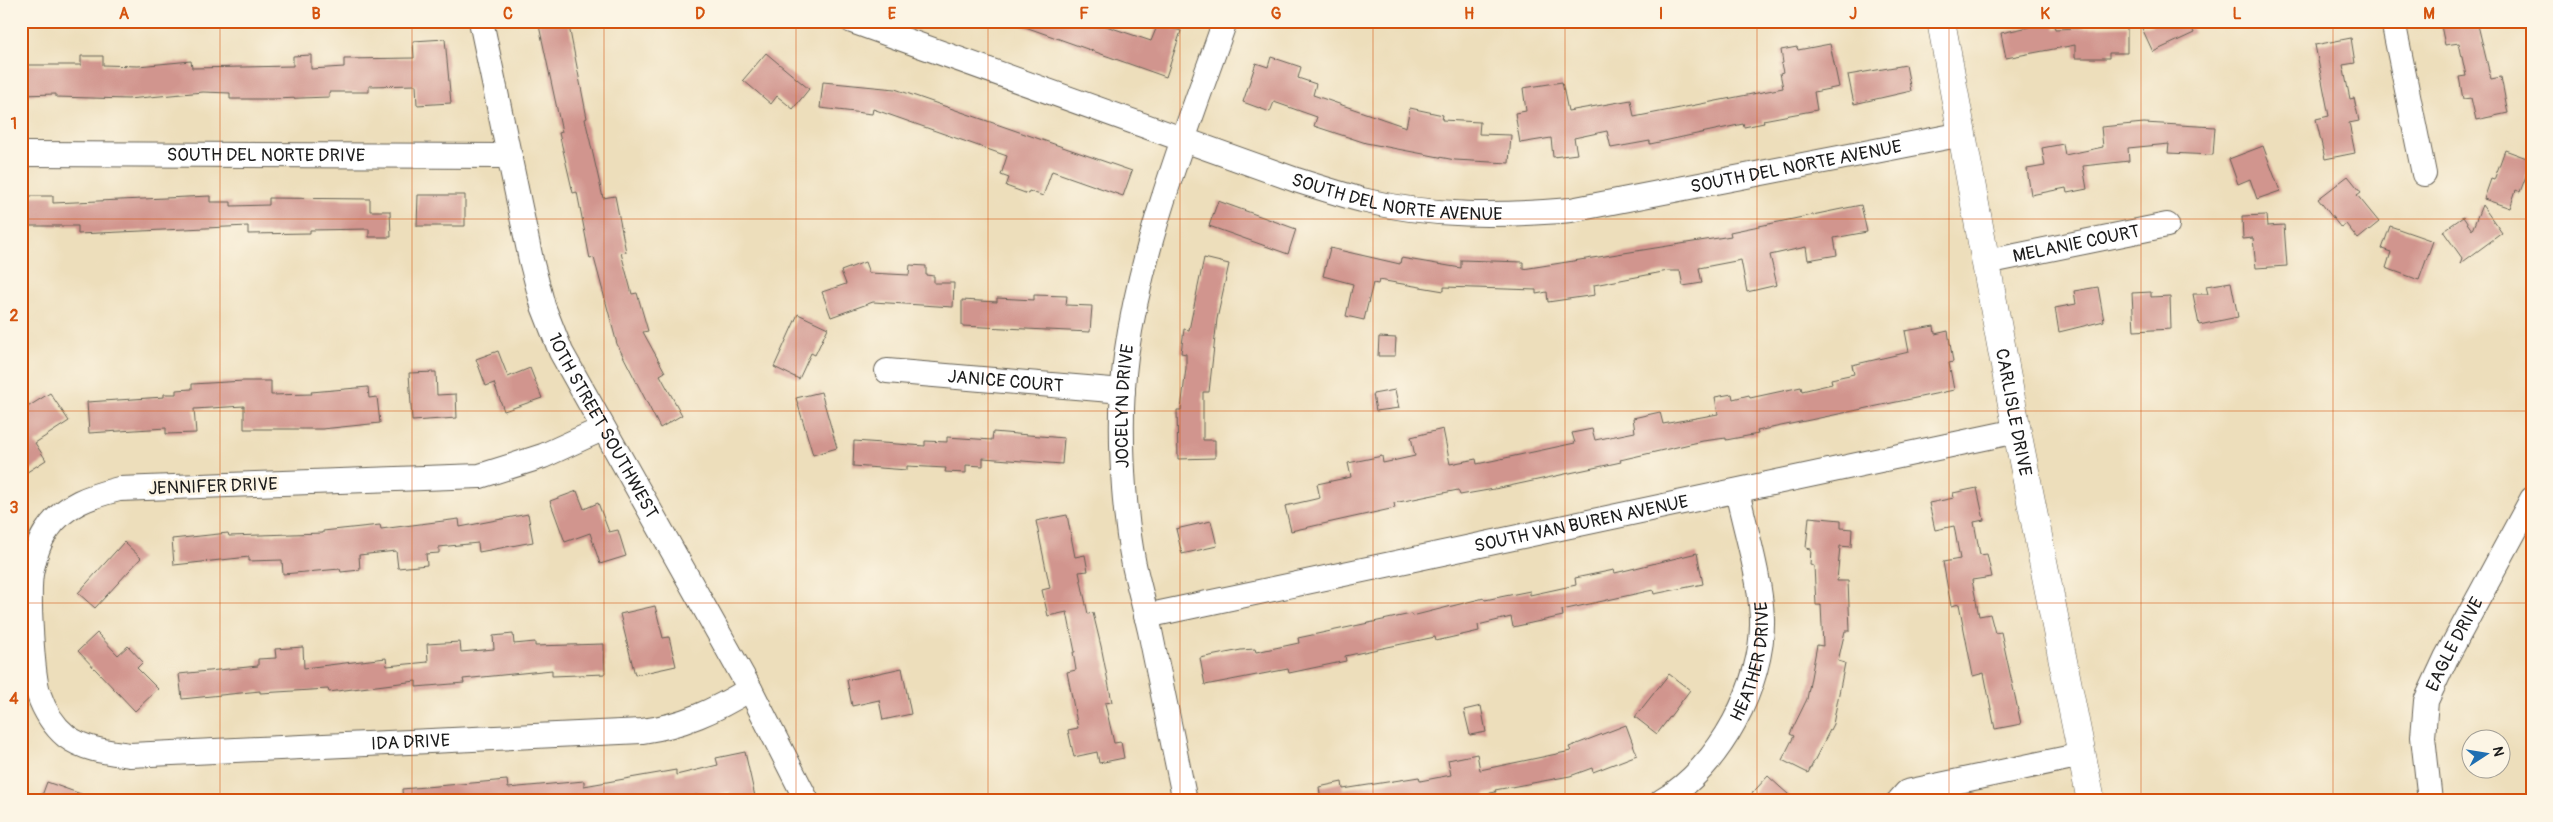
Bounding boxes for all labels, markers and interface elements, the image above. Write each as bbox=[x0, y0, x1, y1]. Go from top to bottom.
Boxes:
text: A bbox=[119, 4, 130, 24]
text: B bbox=[311, 4, 321, 24]
text: C bbox=[503, 4, 513, 24]
text: D bbox=[695, 4, 705, 24]
text: E bbox=[888, 4, 897, 24]
text: F bbox=[1079, 4, 1089, 24]
text: G bbox=[1271, 4, 1282, 24]
text: H bbox=[1464, 4, 1474, 24]
text: I bbox=[1659, 4, 1663, 24]
text: J bbox=[1849, 4, 1857, 24]
text: K bbox=[2040, 4, 2050, 24]
text: L bbox=[2232, 4, 2242, 24]
text: M bbox=[2423, 4, 2435, 24]
text: 1 bbox=[11, 114, 17, 134]
street label: SOUTH DEL NORTE AVENUE bbox=[1689, 135, 1904, 199]
street label: SOUTH DEL NORTE DRIVE bbox=[167, 144, 365, 167]
street label: SOUTH DEL NORTE AVENUE bbox=[1289, 168, 1503, 226]
street label: MELANIE COURT bbox=[2011, 220, 2142, 268]
text: 2 bbox=[10, 306, 19, 326]
street label: 10TH STREET SOUTHWEST bbox=[543, 330, 663, 523]
street label: JOCELYN DRIVE bbox=[1111, 343, 1140, 469]
street label: CARLISLE DRIVE bbox=[1990, 347, 2037, 478]
street label: JANICE COURT bbox=[947, 365, 1064, 398]
street label: JENNIFER DRIVE bbox=[148, 473, 278, 500]
street label: SOUTH VAN BUREN AVENUE bbox=[1472, 490, 1690, 558]
text: 3 bbox=[10, 498, 19, 518]
street label: EAGLE DRIVE bbox=[2421, 593, 2489, 695]
street label: HEATHER DRIVE bbox=[1725, 600, 1774, 725]
text: 4 bbox=[9, 689, 19, 709]
street label: IDA DRIVE bbox=[371, 729, 451, 756]
north arrow bbox=[2460, 730, 2510, 780]
text: N bbox=[2489, 745, 2508, 758]

